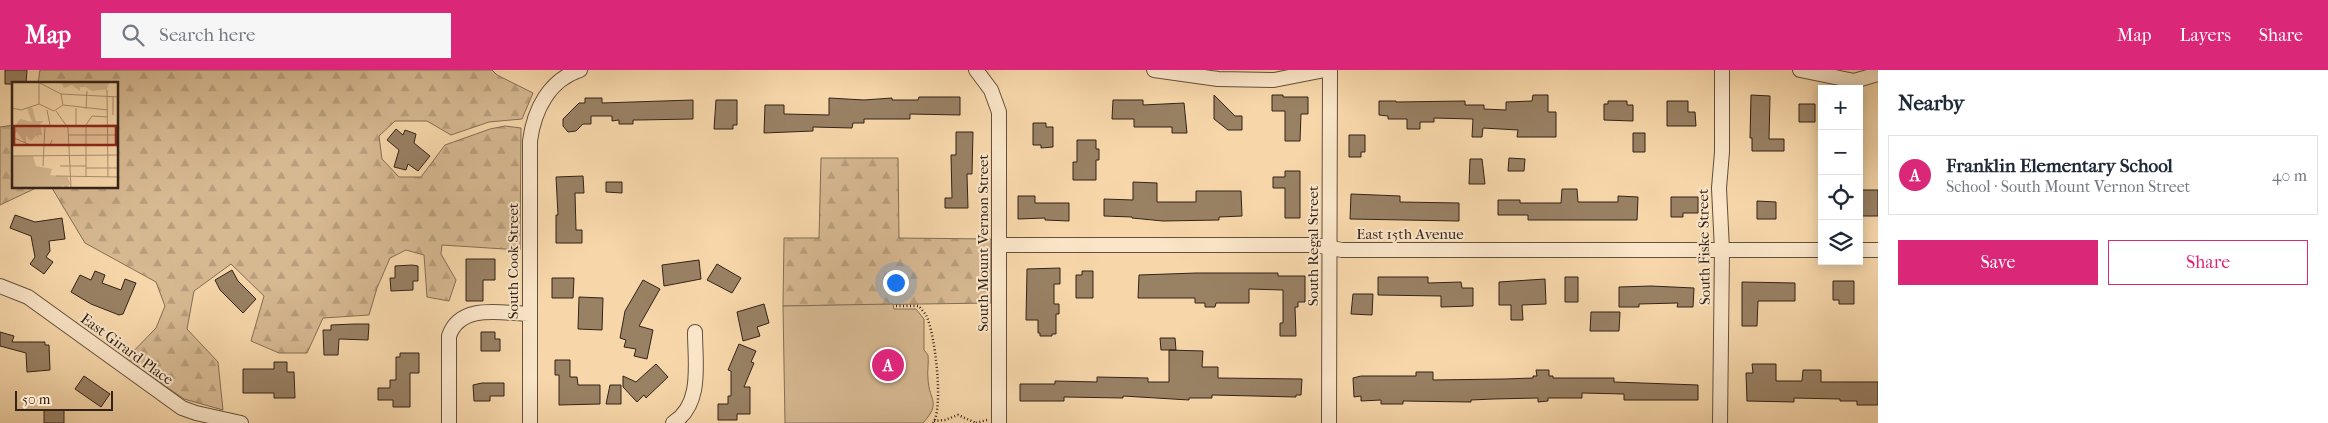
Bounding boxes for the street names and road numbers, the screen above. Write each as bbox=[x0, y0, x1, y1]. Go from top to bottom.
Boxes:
street label: South Mount Vernon Street bbox=[974, 154, 992, 332]
street label: South Regal Street bbox=[1304, 185, 1322, 306]
street label: South Fiske Street bbox=[1694, 188, 1714, 305]
street label: South Cook Street bbox=[504, 202, 522, 319]
street label: East 15th Avenue bbox=[1356, 225, 1464, 243]
street label: East Girard Place bbox=[77, 309, 177, 389]

